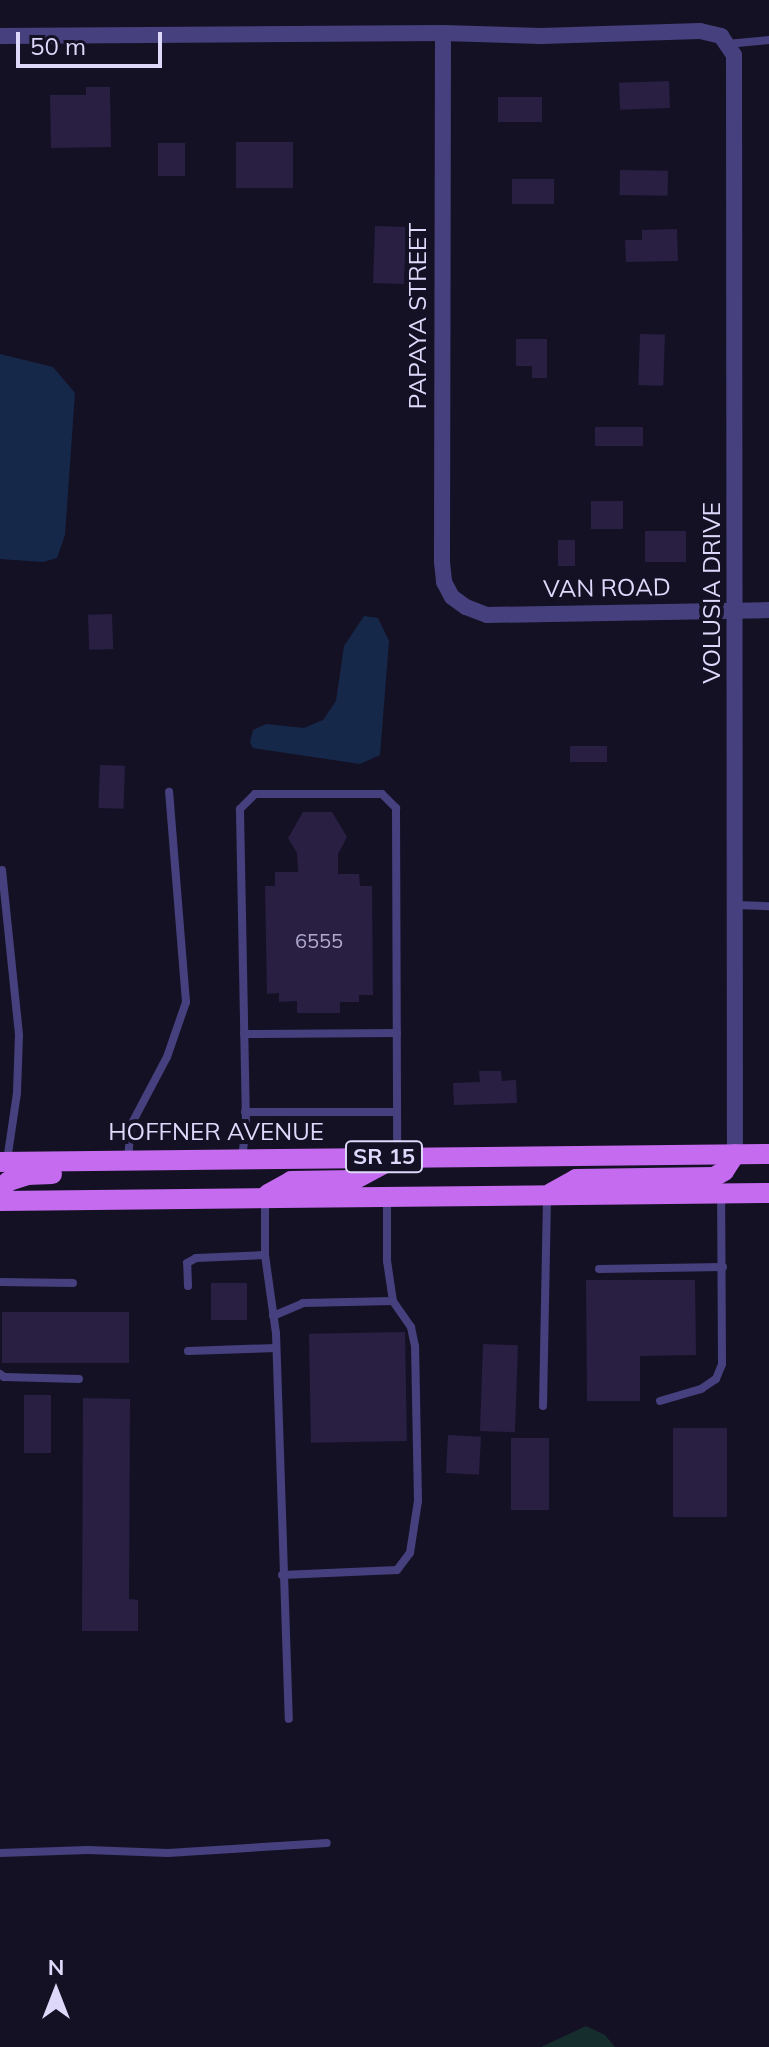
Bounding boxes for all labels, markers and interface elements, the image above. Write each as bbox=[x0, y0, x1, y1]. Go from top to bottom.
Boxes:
scale bar bbox=[20, 16, 166, 66]
text: 50 m bbox=[30, 31, 86, 61]
street label: PAPAYA STREET bbox=[404, 223, 432, 409]
street label: VOLUSIA DRIVE bbox=[698, 502, 726, 684]
street label: VAN ROAD bbox=[543, 572, 671, 604]
house number: 6555 bbox=[295, 928, 343, 952]
street label: HOFFNER AVENUE bbox=[108, 1118, 324, 1146]
road number: SR 15 bbox=[344, 1139, 424, 1175]
north arrow bbox=[16, 1951, 96, 2031]
text: N bbox=[48, 1953, 64, 1981]

